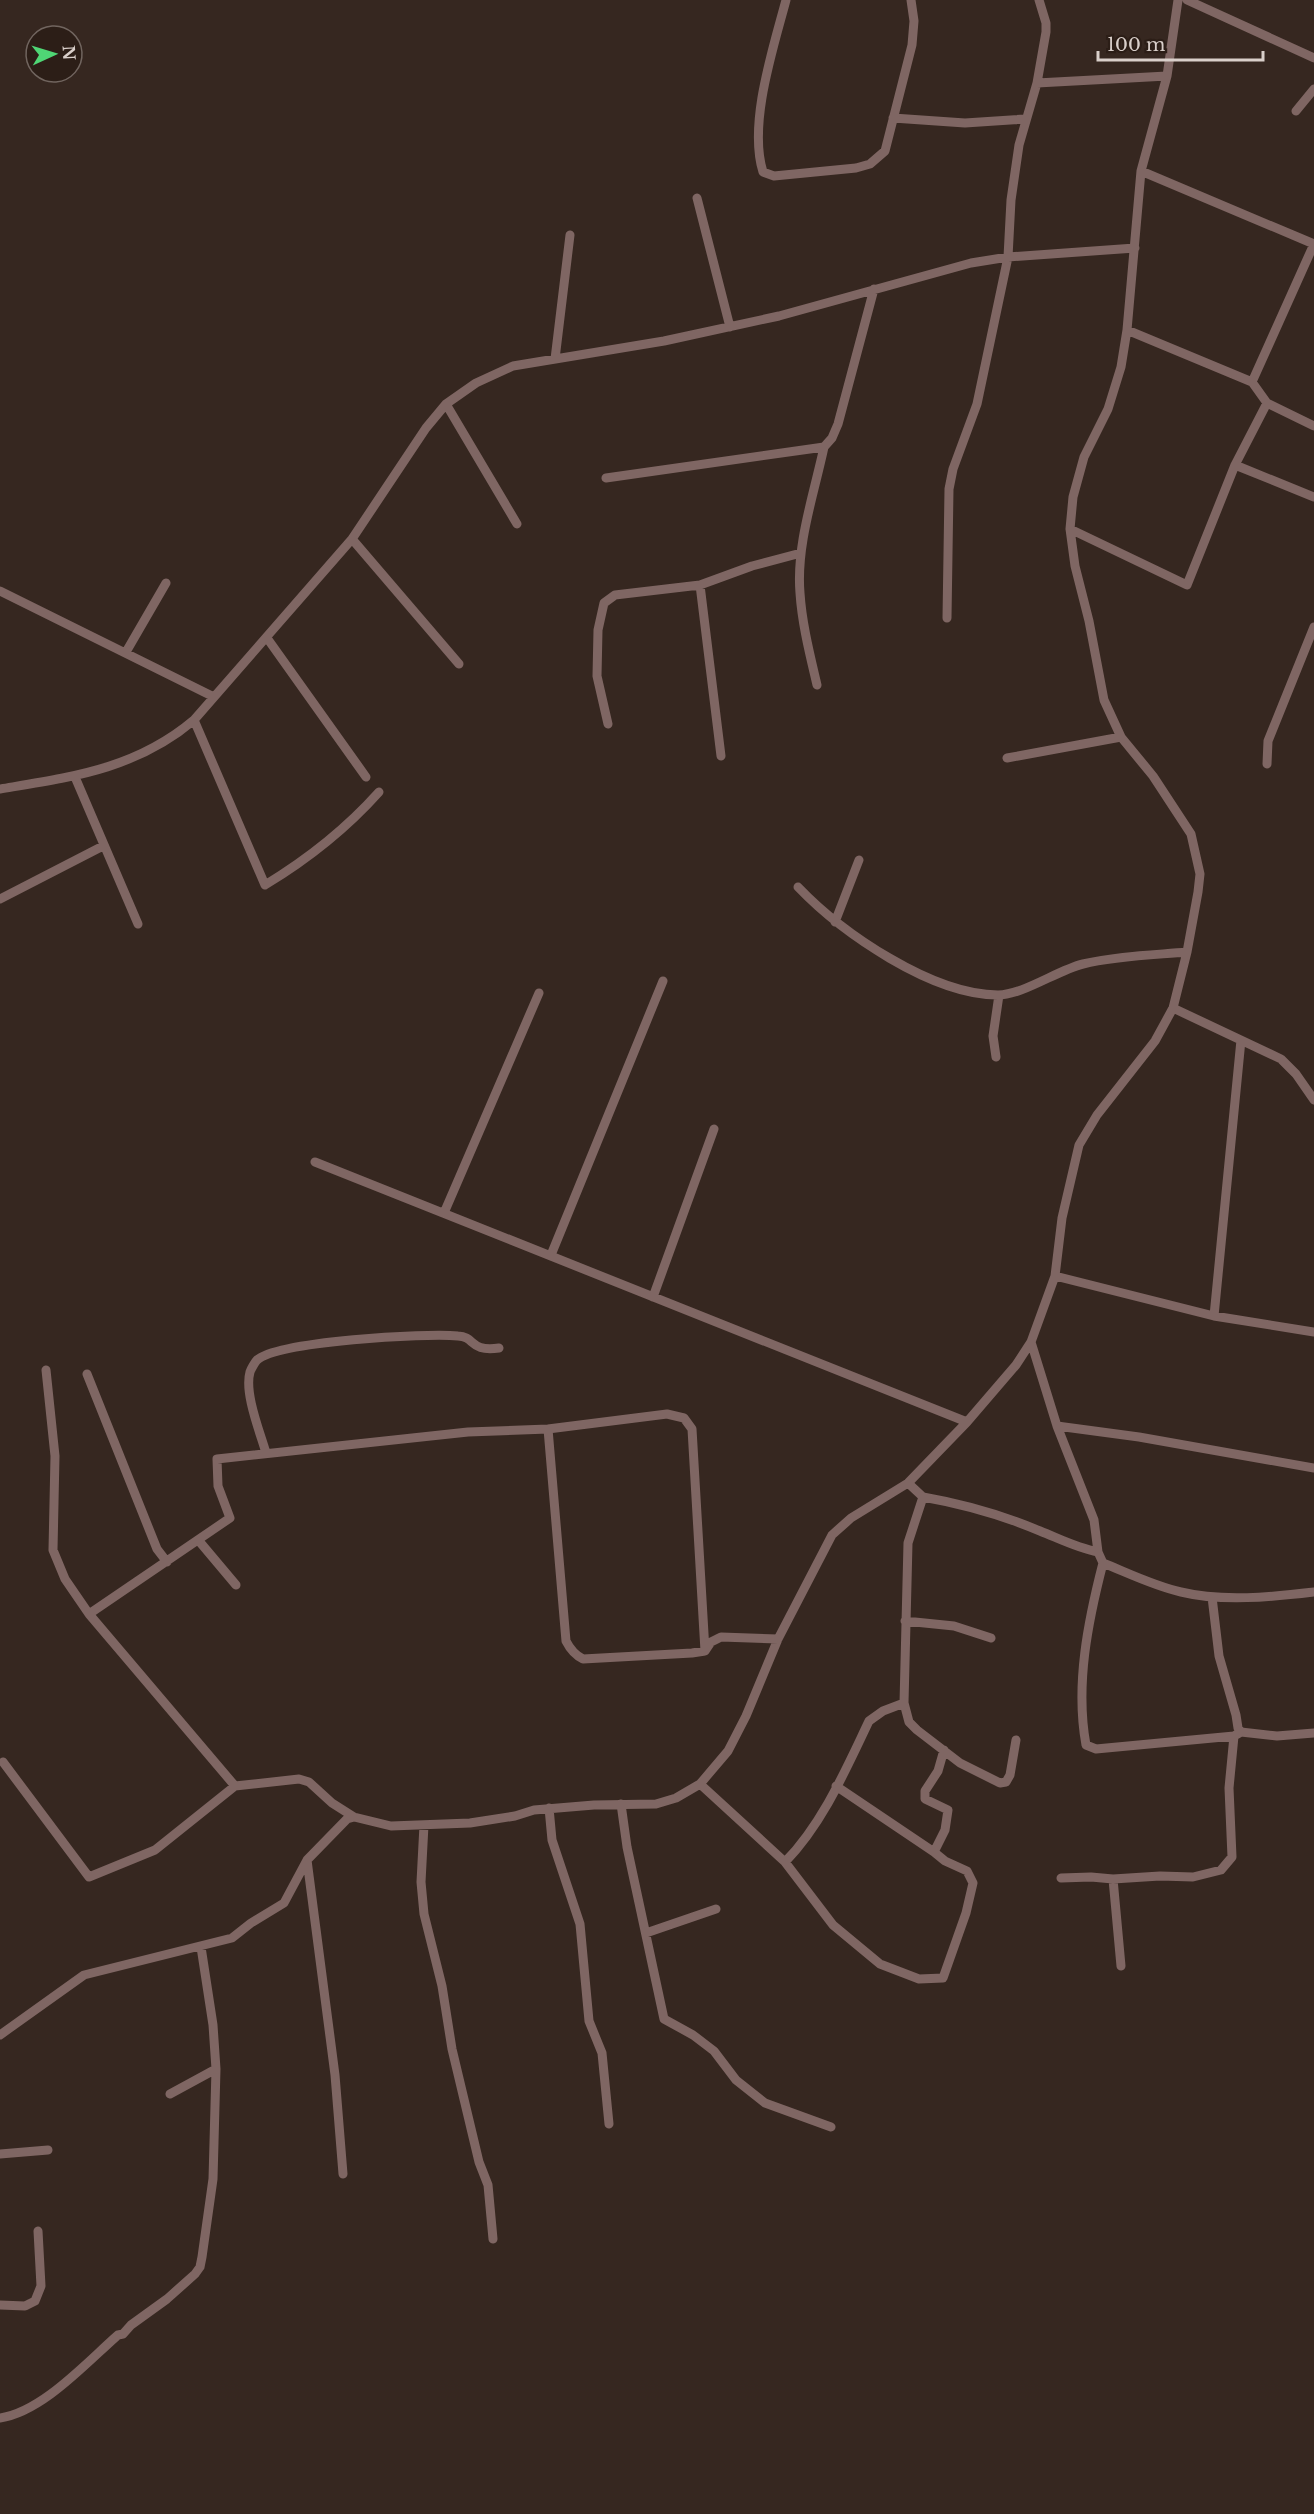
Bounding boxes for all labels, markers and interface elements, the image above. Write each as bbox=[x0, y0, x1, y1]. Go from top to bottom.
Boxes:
north arrow bbox=[24, 24, 84, 84]
scale bar bbox=[1098, 24, 1263, 62]
text: 100 m bbox=[1107, 34, 1165, 56]
text: N bbox=[58, 45, 79, 61]

